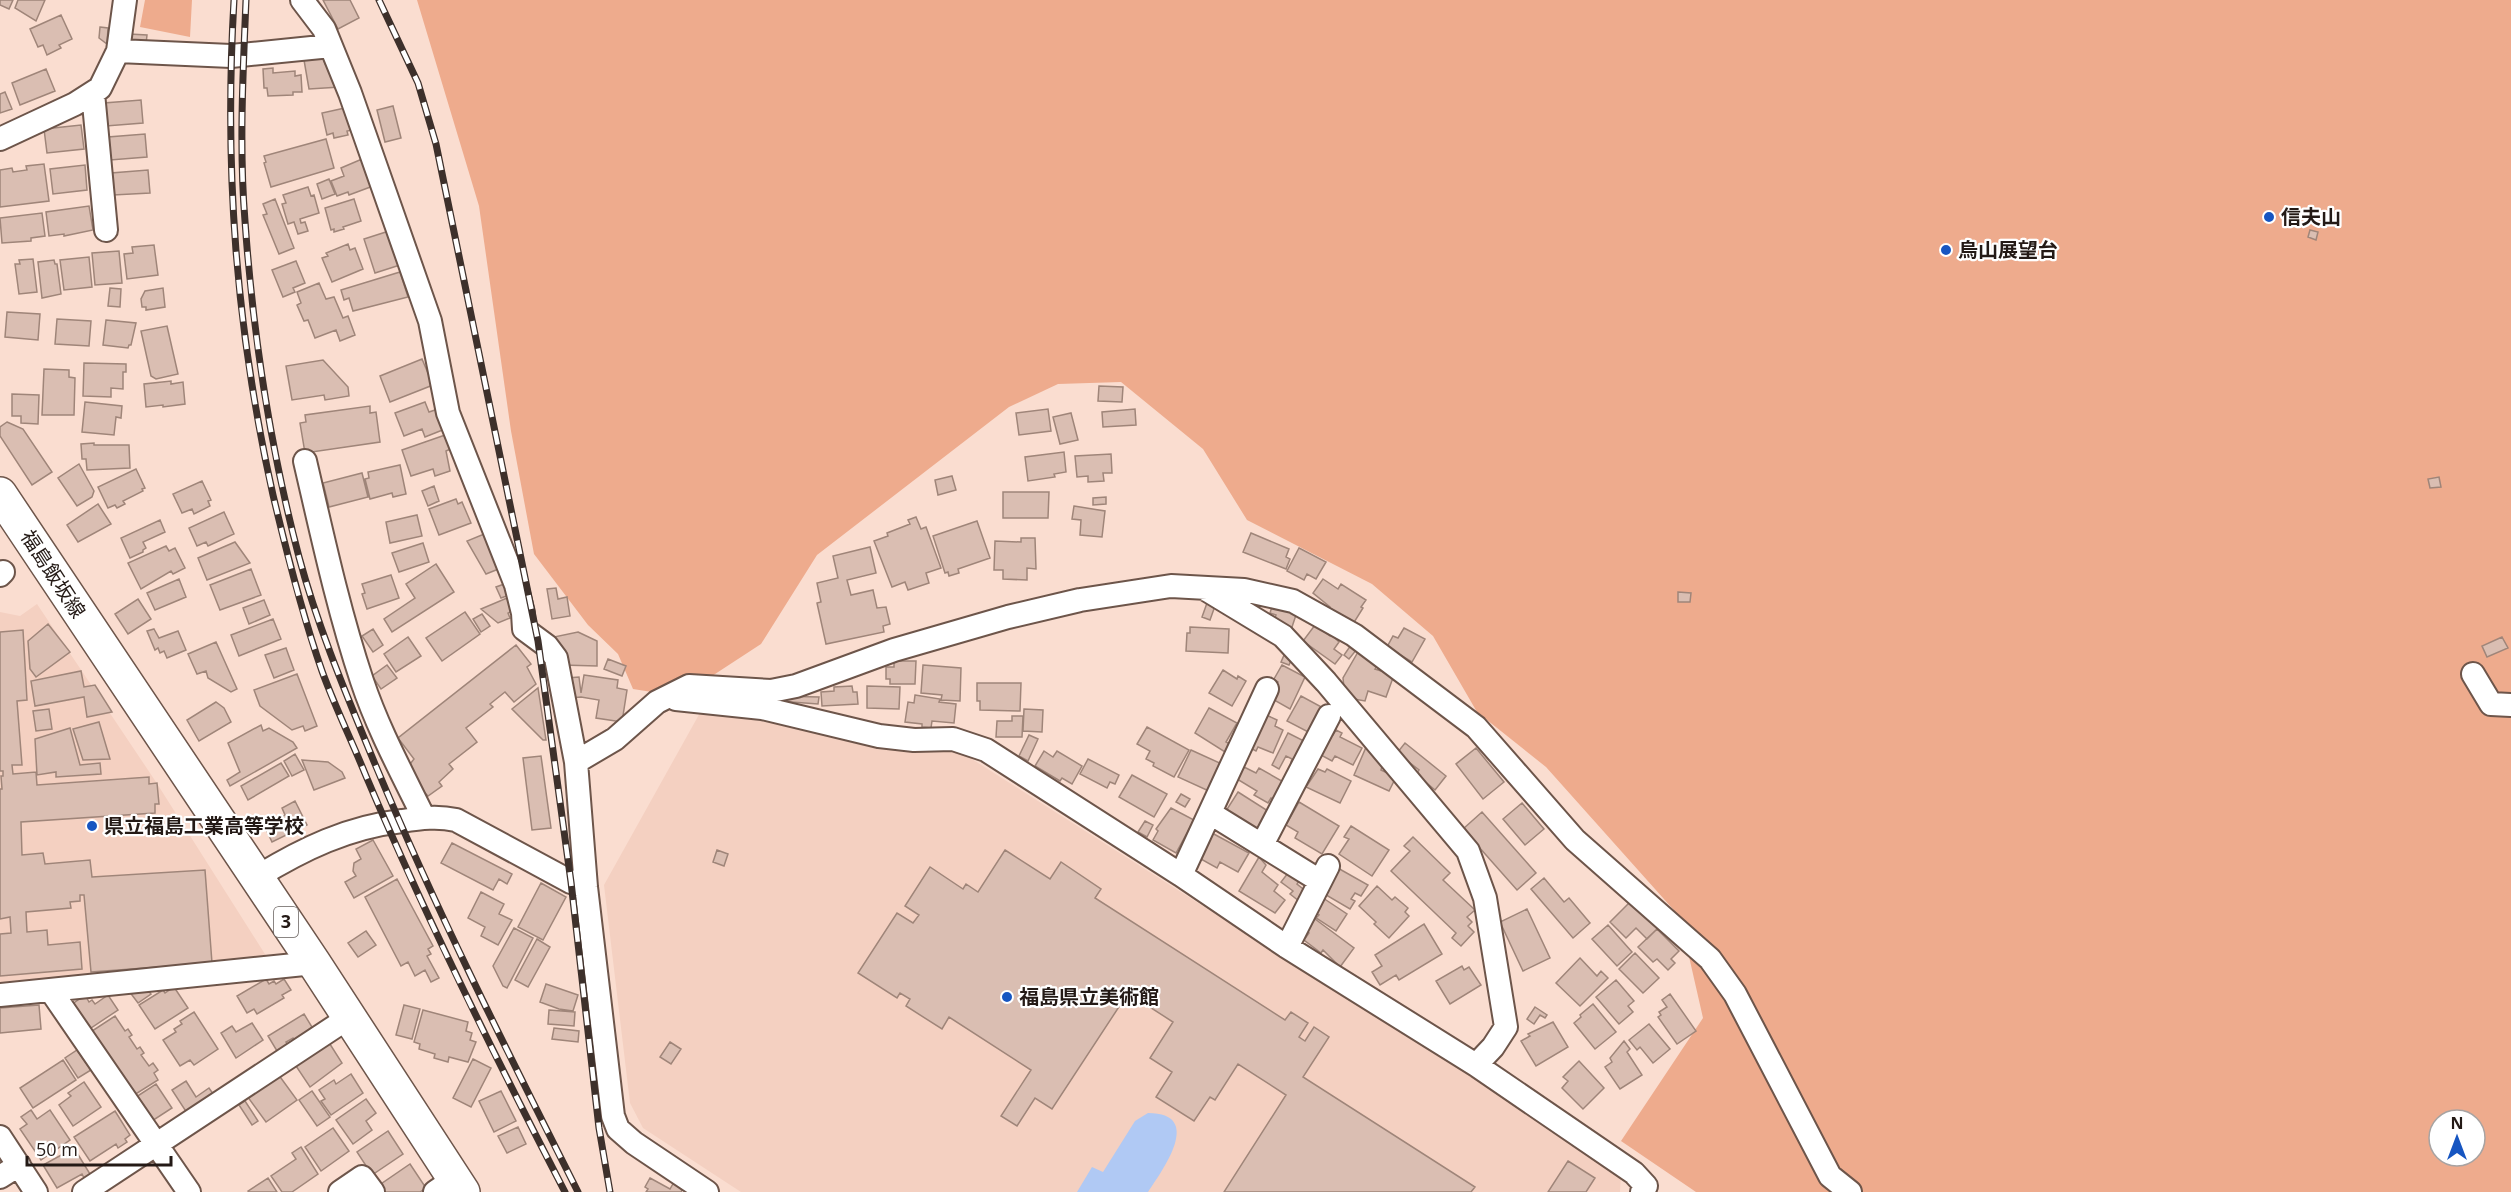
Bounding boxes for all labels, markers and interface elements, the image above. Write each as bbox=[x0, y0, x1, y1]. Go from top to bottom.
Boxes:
place label: 信夫山 bbox=[2281, 203, 2341, 230]
marker: 信夫山 bbox=[2262, 210, 2276, 224]
place label: 烏山展望台 bbox=[1958, 236, 2058, 263]
marker: 烏山展望台 bbox=[1939, 243, 1953, 257]
street label: 福島飯坂線 bbox=[15, 524, 92, 623]
place label: 県立福島工業高等学校 bbox=[104, 812, 304, 839]
marker: 県立福島工業高等学校 bbox=[85, 819, 99, 833]
road number: 3 bbox=[274, 907, 298, 937]
place label: 福島県立美術館 bbox=[1019, 983, 1159, 1010]
marker: 福島県立美術館 bbox=[1000, 990, 1014, 1004]
north arrow bbox=[2427, 1108, 2487, 1168]
text: N bbox=[2450, 1112, 2464, 1134]
scale bar bbox=[27, 1129, 171, 1167]
text: 50 m bbox=[36, 1137, 78, 1161]

